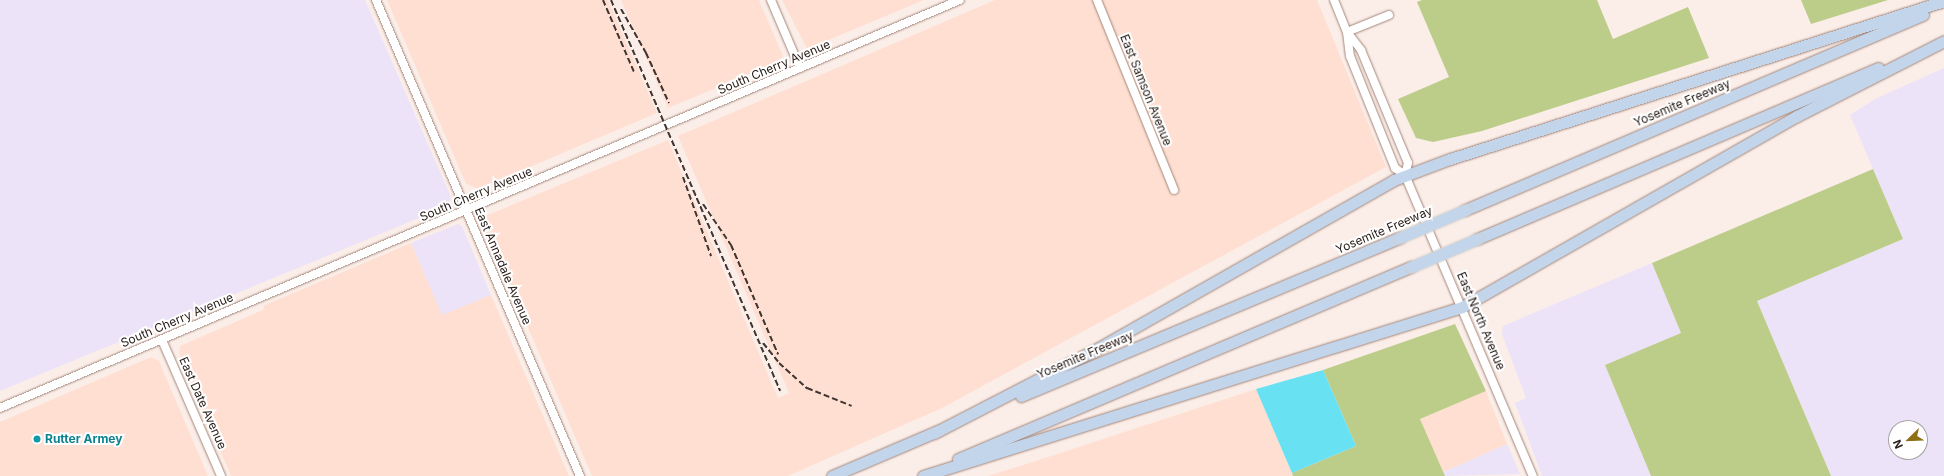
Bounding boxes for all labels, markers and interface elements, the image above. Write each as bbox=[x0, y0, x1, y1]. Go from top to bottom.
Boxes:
street label: East Samson Avenue bbox=[1117, 32, 1175, 148]
street label: South Cherry Avenue bbox=[716, 37, 832, 97]
street label: Yosemite Freeway bbox=[1632, 76, 1732, 130]
street label: South Cherry Avenue bbox=[418, 164, 534, 224]
street label: Yosemite Freeway bbox=[1334, 203, 1434, 257]
street label: East Annadale Avenue bbox=[472, 205, 534, 327]
street label: East North Avenue bbox=[1454, 270, 1508, 372]
street label: South Cherry Avenue bbox=[119, 290, 235, 350]
street label: Yosemite Freeway bbox=[1035, 328, 1135, 382]
street label: East Date Avenue bbox=[176, 355, 230, 451]
north arrow bbox=[1888, 420, 1928, 460]
place label: Rutter Armey bbox=[45, 432, 123, 446]
marker: Rutter Armey bbox=[32, 434, 42, 444]
text: N bbox=[1890, 438, 1906, 451]

